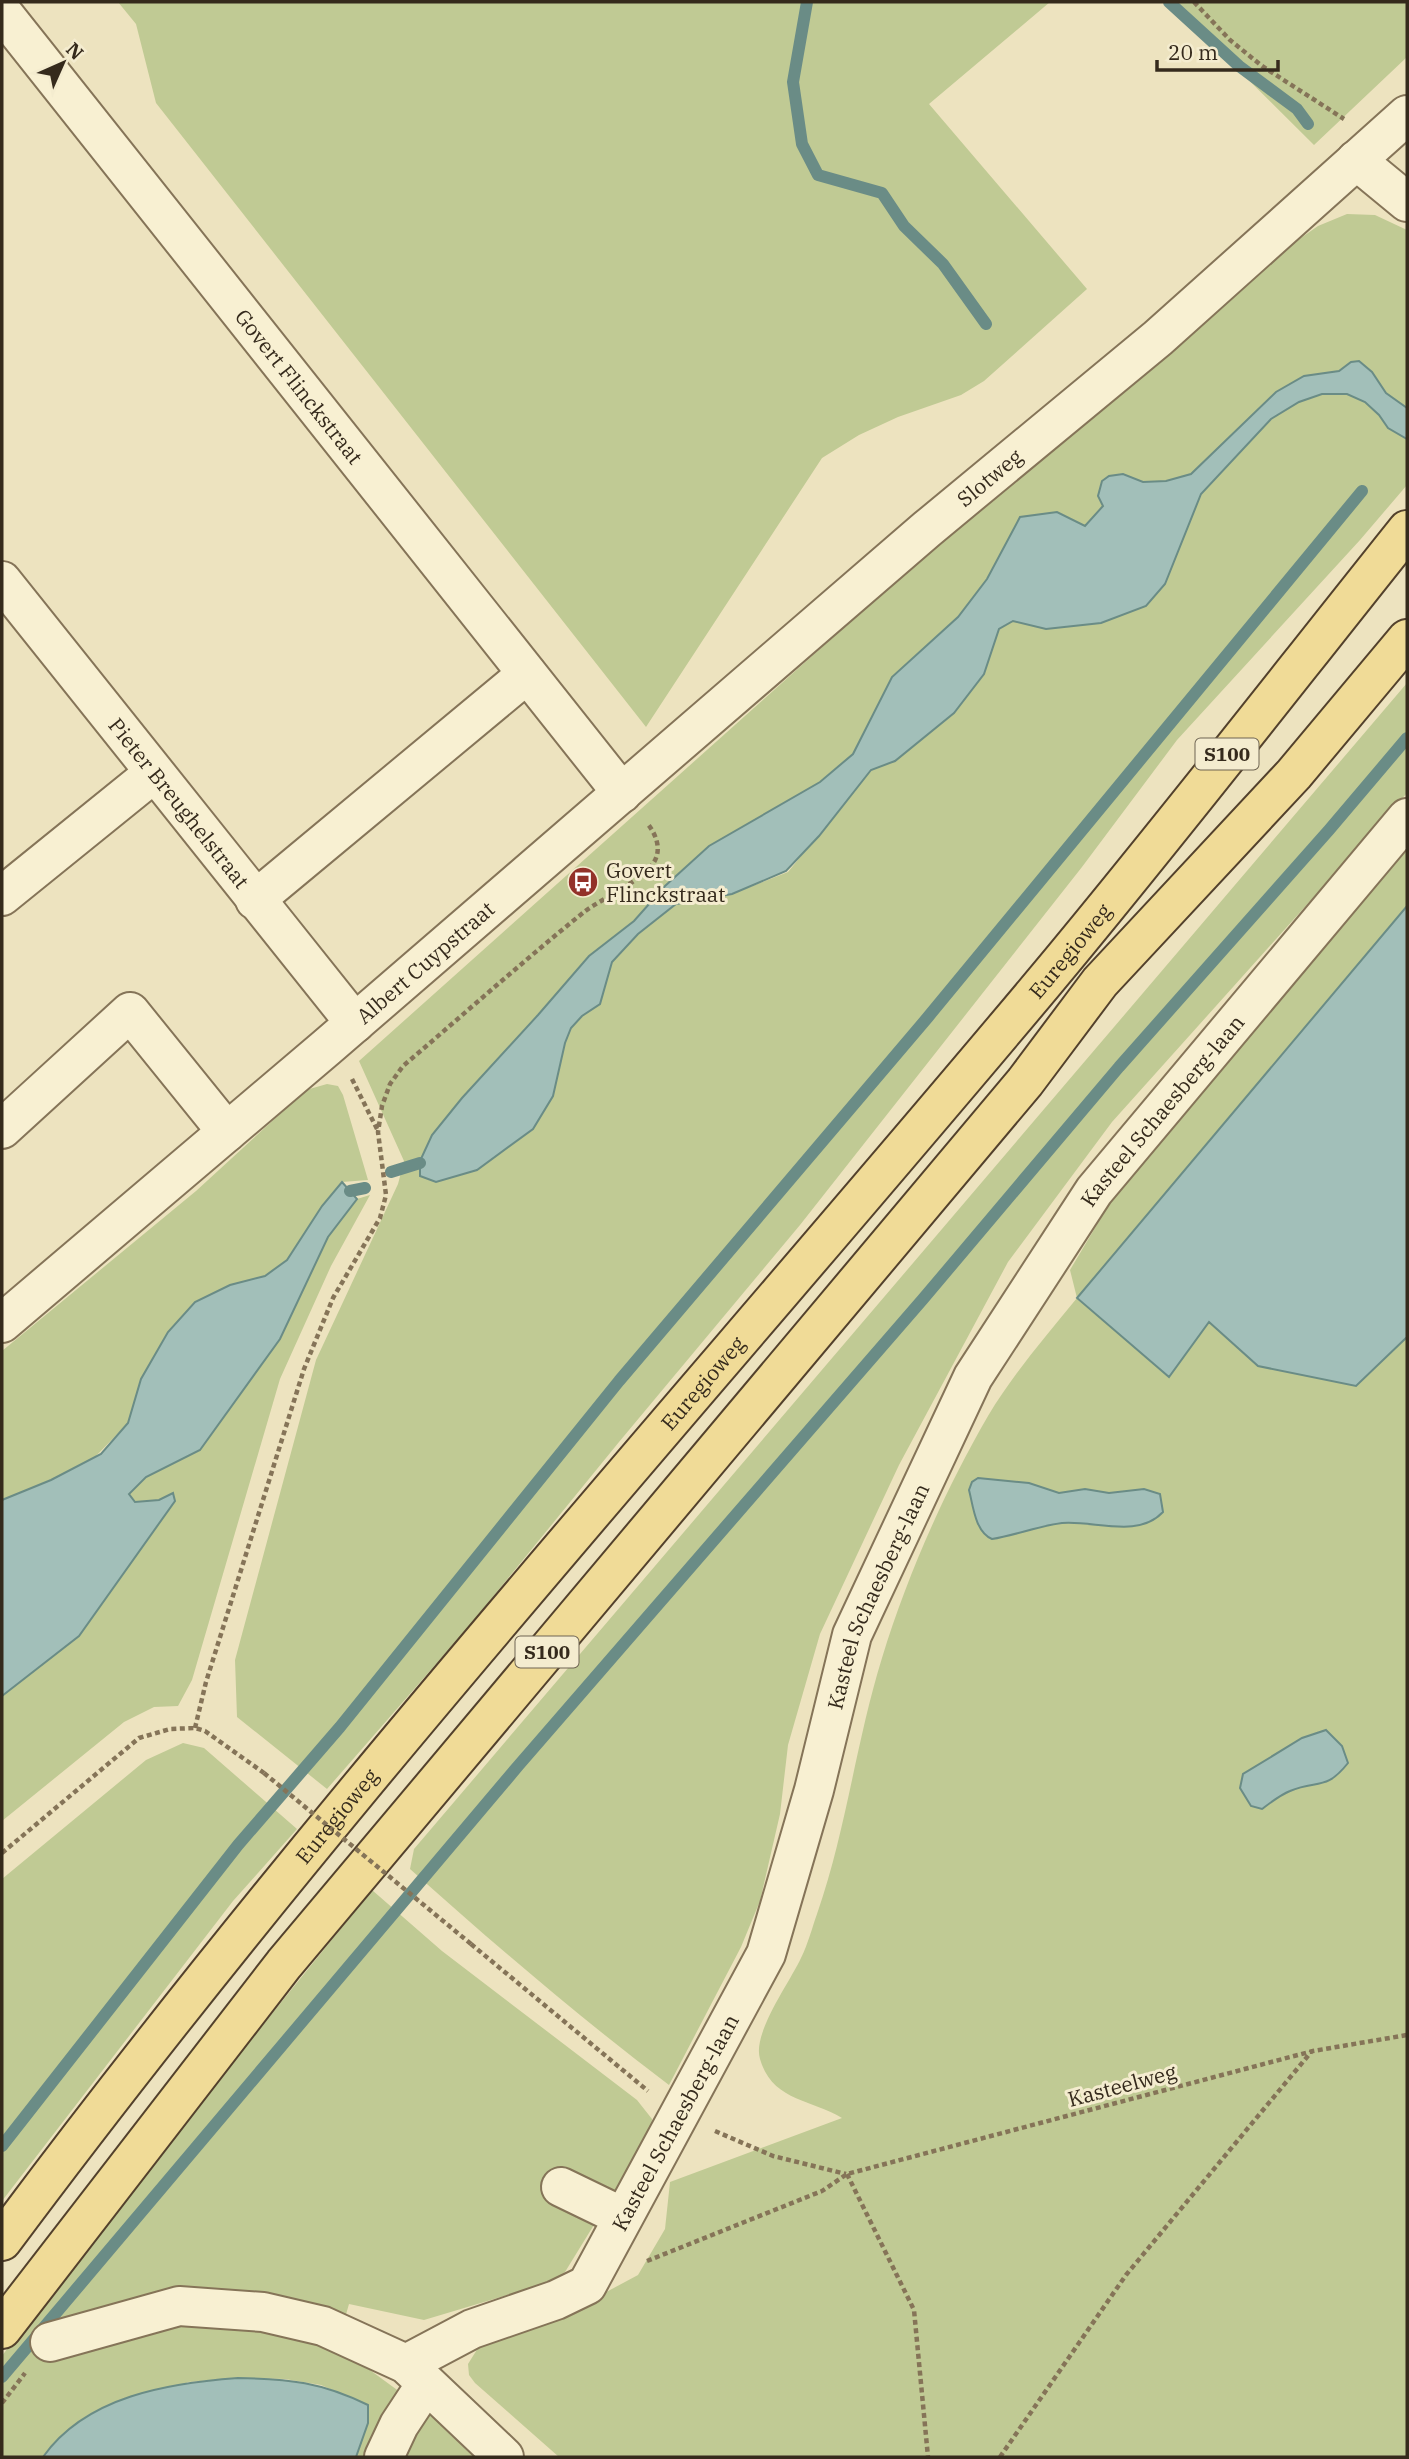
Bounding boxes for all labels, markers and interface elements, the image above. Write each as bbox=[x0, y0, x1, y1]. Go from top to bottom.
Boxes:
north arrow bbox=[28, 28, 98, 98]
scale bar bbox=[1157, 28, 1278, 72]
text: N bbox=[61, 37, 89, 65]
text: 20 m bbox=[1168, 38, 1218, 66]
street label: Govert Flinckstraat bbox=[229, 303, 369, 470]
street label: Slotweg bbox=[951, 442, 1028, 513]
street label: Pieter Breughelstraat bbox=[103, 712, 256, 894]
road number: S100 bbox=[1196, 738, 1258, 769]
place label: Govert Flinckstraat bbox=[606, 856, 726, 908]
bus stop icon: Govert Flinckstraat bbox=[566, 865, 600, 899]
street label: Albert Cuypstraat bbox=[350, 895, 500, 1030]
street label: Euregioweg bbox=[1022, 897, 1118, 1004]
street label: Kasteel Schaesberg-laan bbox=[1074, 1008, 1250, 1212]
street label: Euregioweg bbox=[654, 1330, 751, 1436]
street label: Kasteel Schaesberg-laan bbox=[820, 1478, 935, 1712]
road number: S100 bbox=[516, 1636, 578, 1668]
street label: Euregioweg bbox=[289, 1762, 385, 1870]
street label: Kasteel Schaesberg-laan bbox=[605, 2009, 745, 2236]
street label: Kasteelweg bbox=[1065, 2057, 1180, 2113]

